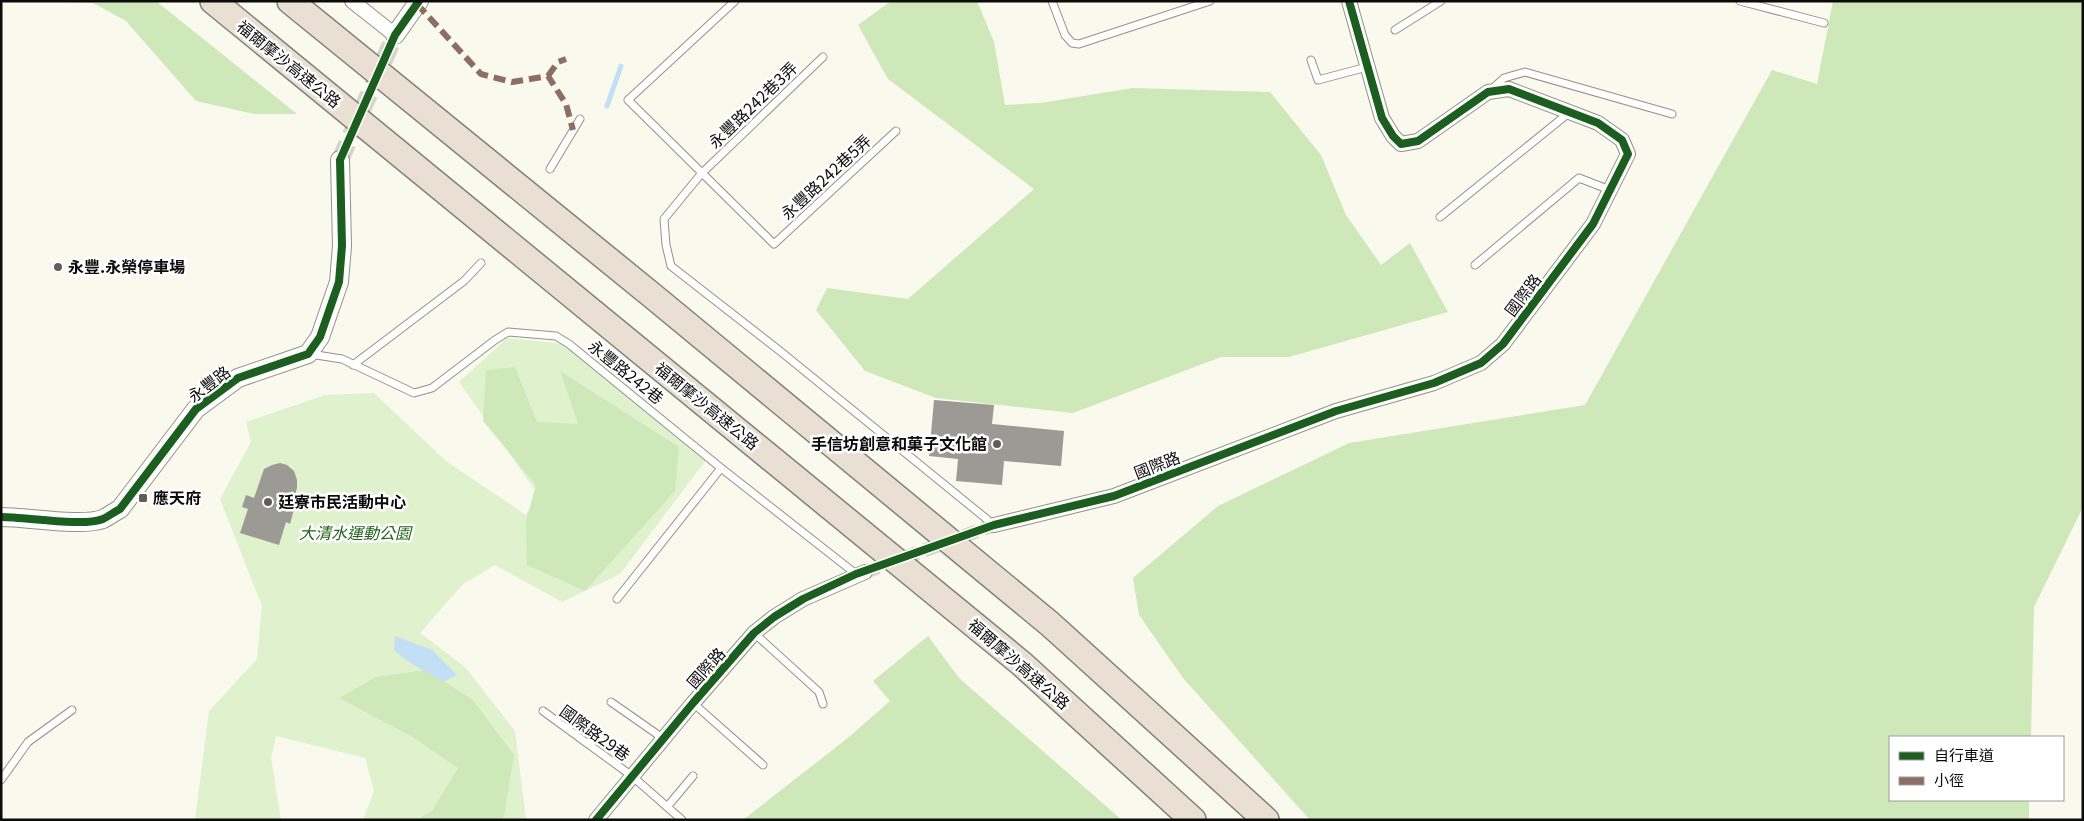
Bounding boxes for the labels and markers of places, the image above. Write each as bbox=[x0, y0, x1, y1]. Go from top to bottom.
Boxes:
place label: 永豐.永榮停車場 bbox=[68, 254, 185, 278]
marker: 永豐.永榮停車場 bbox=[52, 261, 64, 273]
place label: 手信坊創意和菓子文化館 bbox=[811, 431, 987, 455]
marker: 手信坊創意和菓子文化館 bbox=[991, 438, 1003, 450]
place label: 應天府 bbox=[153, 485, 201, 509]
place label: 廷寮市民活動中心 bbox=[278, 489, 406, 513]
marker: 應天府 bbox=[137, 492, 149, 504]
marker: 廷寮市民活動中心 bbox=[262, 496, 274, 508]

